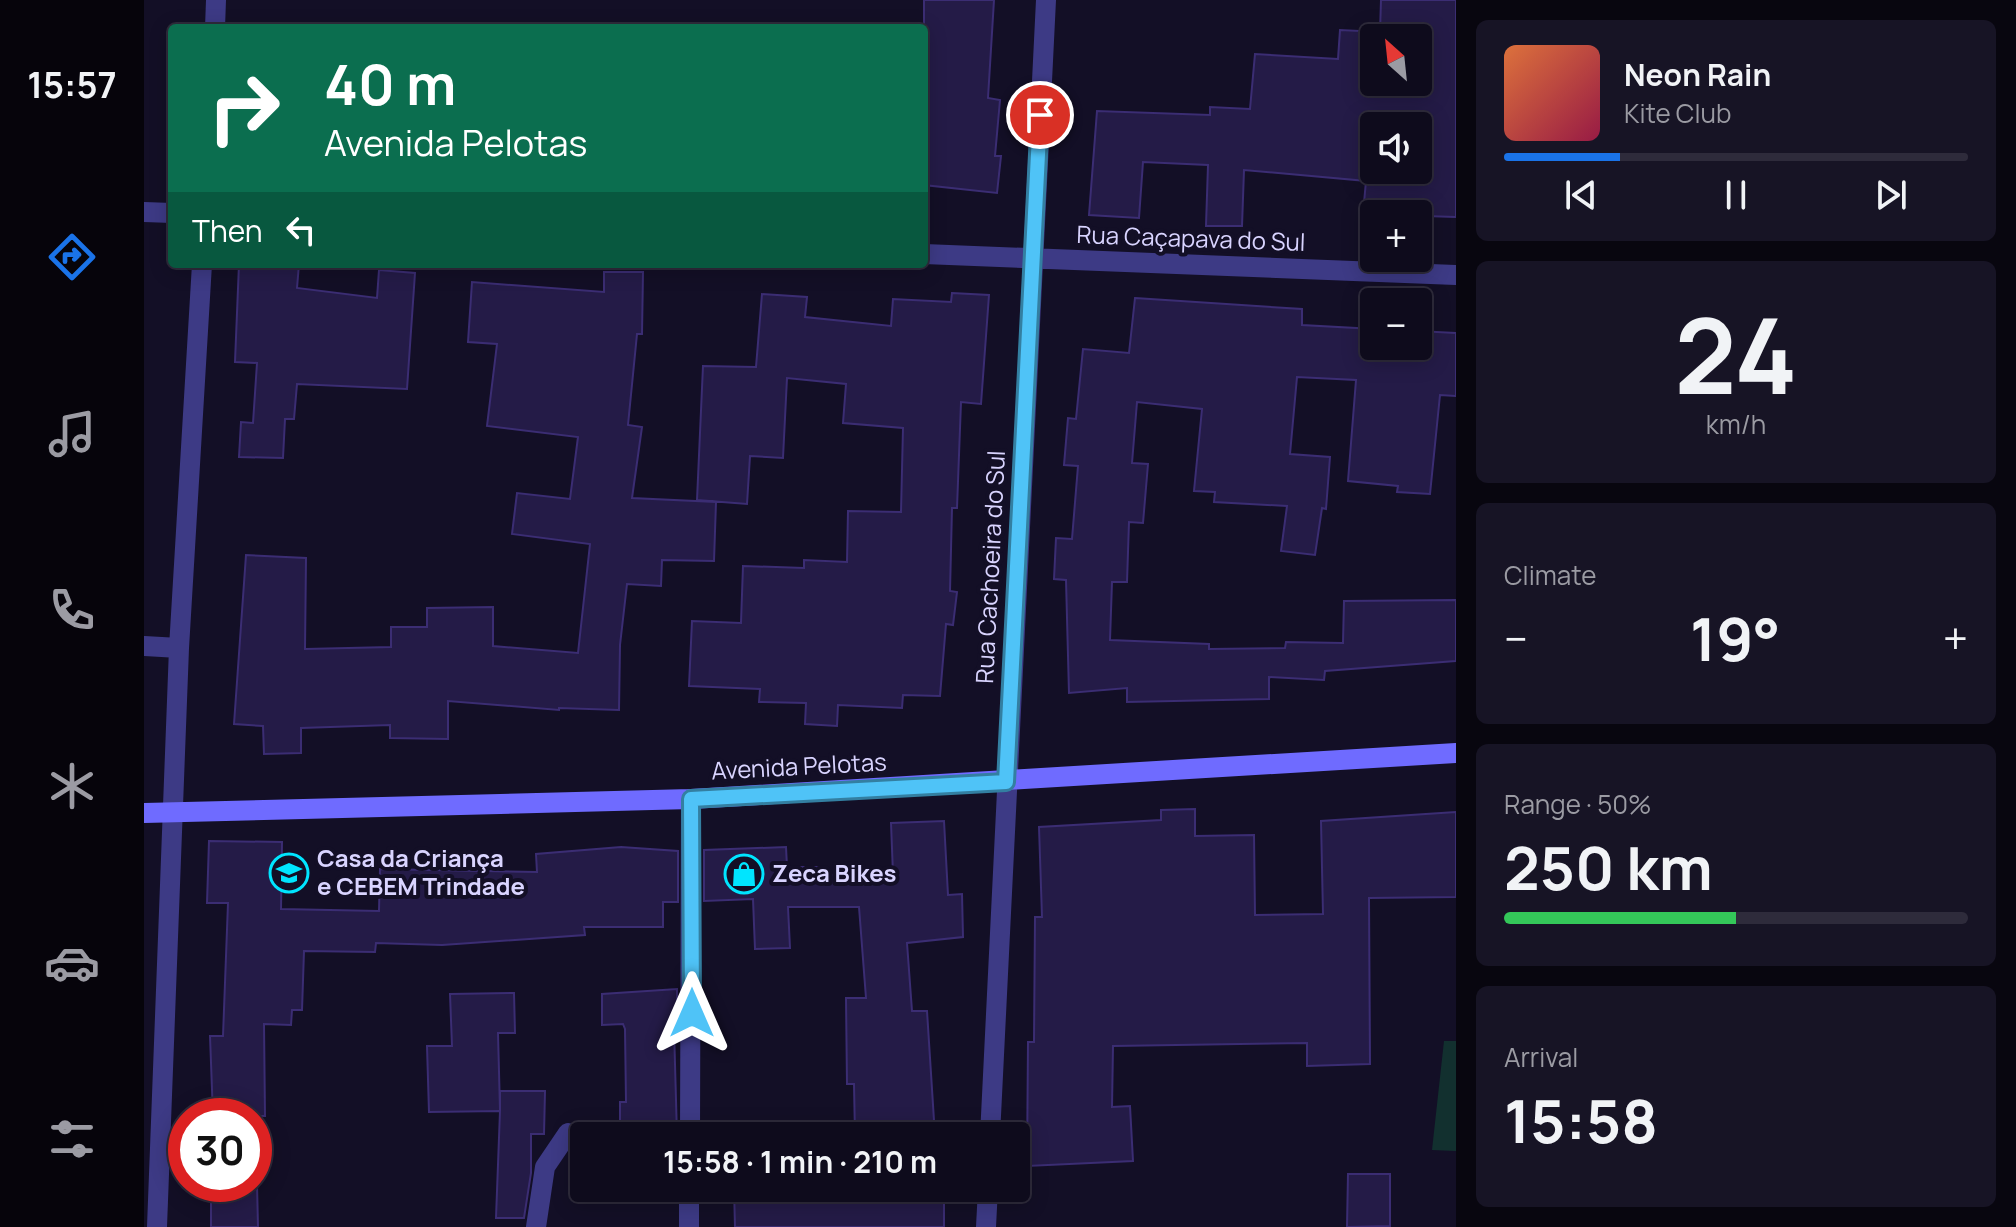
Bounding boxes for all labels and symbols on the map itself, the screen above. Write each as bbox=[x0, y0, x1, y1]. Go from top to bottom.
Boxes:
north arrow bbox=[1360, 24, 1432, 96]
pin bbox=[1006, 81, 1074, 149]
street label: Rua Caçapava do Sul bbox=[1076, 217, 1306, 258]
street label: Rua Cachoeira do Sul bbox=[967, 449, 1012, 684]
street label: Avenida Pelotas bbox=[710, 744, 887, 787]
place label: Casa da Criança e CEBEM Trindade bbox=[317, 841, 525, 902]
school or university icon: Casa da Criança e CEBEM Trindade bbox=[268, 852, 310, 894]
shop icon: Zeca Bikes bbox=[723, 853, 765, 895]
place label: Zeca Bikes bbox=[772, 856, 897, 889]
position arrow bbox=[650, 971, 734, 1055]
speed limit sign: 30 bbox=[168, 1098, 272, 1202]

